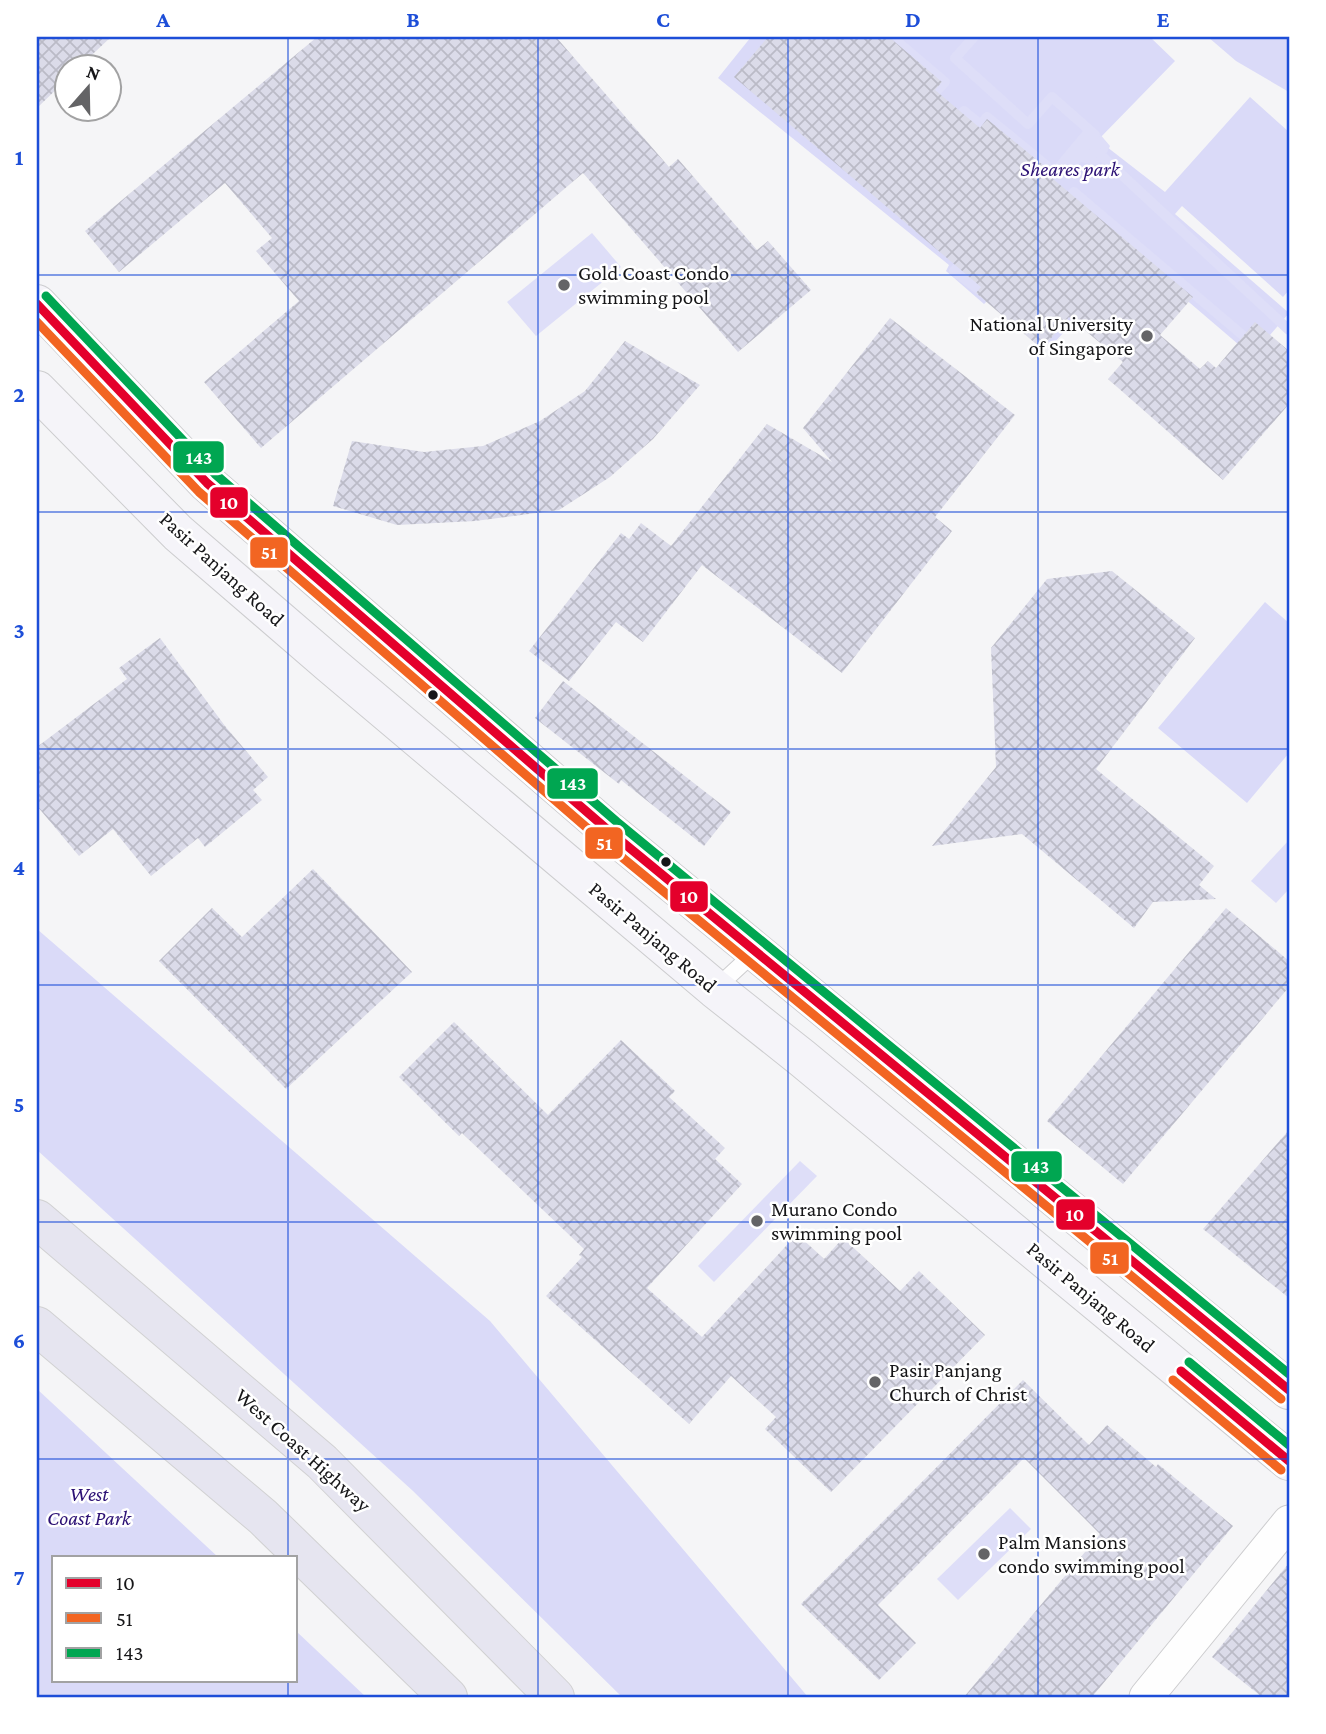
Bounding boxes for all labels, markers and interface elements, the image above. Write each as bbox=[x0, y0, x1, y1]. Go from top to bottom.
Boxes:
text: A bbox=[155, 6, 170, 32]
text: B bbox=[406, 6, 420, 32]
text: C bbox=[656, 6, 670, 32]
text: D bbox=[905, 6, 921, 32]
text: E bbox=[1156, 6, 1170, 32]
north arrow bbox=[52, 52, 122, 122]
text: N bbox=[84, 60, 103, 85]
text: 1 bbox=[15, 144, 24, 170]
park label: Sheares park bbox=[1020, 157, 1121, 181]
place label: Gold Coast Condo swimming pool bbox=[578, 261, 729, 309]
marker: Gold Coast Condo swimming pool bbox=[556, 277, 572, 293]
place label: National University of Singapore bbox=[970, 312, 1133, 360]
marker: National University of Singapore bbox=[1139, 328, 1155, 344]
text: 2 bbox=[13, 381, 25, 407]
line badge: 143 bbox=[172, 440, 225, 474]
text: 143 bbox=[186, 447, 212, 468]
line badge: 10 bbox=[209, 486, 249, 519]
text: 10 bbox=[220, 492, 238, 513]
street label: Pasir Panjang Road bbox=[155, 507, 289, 631]
line badge: 51 bbox=[249, 536, 289, 569]
text: 51 bbox=[261, 542, 277, 563]
text: 3 bbox=[13, 617, 25, 643]
unlabelled marker bbox=[426, 688, 440, 702]
line badge: 143 bbox=[546, 767, 599, 800]
text: 143 bbox=[560, 773, 586, 794]
line badge: 51 bbox=[584, 826, 624, 860]
text: 51 bbox=[596, 833, 612, 854]
text: 4 bbox=[13, 854, 25, 880]
unlabelled marker bbox=[659, 855, 673, 869]
street label: Pasir Panjang Road bbox=[584, 877, 722, 997]
line badge: 10 bbox=[669, 880, 709, 913]
text: 10 bbox=[680, 886, 698, 907]
text: 5 bbox=[13, 1091, 25, 1117]
line badge: 143 bbox=[1010, 1150, 1063, 1183]
text: 143 bbox=[1023, 1156, 1049, 1177]
place label: Murano Condo swimming pool bbox=[771, 1197, 902, 1245]
line badge: 10 bbox=[1055, 1198, 1096, 1231]
text: 10 bbox=[1066, 1204, 1084, 1225]
marker: Murano Condo swimming pool bbox=[749, 1213, 765, 1229]
street label: Pasir Panjang Road bbox=[1022, 1237, 1160, 1357]
line badge: 51 bbox=[1089, 1241, 1130, 1275]
text: 51 bbox=[1102, 1248, 1118, 1269]
text: 6 bbox=[13, 1327, 25, 1353]
place label: Pasir Panjang Church of Christ bbox=[889, 1358, 1028, 1406]
marker: Pasir Panjang Church of Christ bbox=[867, 1374, 883, 1390]
street label: West Coast Highway bbox=[230, 1383, 376, 1517]
park label: West Coast Park bbox=[47, 1482, 132, 1530]
place label: Palm Mansions condo swimming pool bbox=[998, 1530, 1185, 1578]
marker: Palm Mansions condo swimming pool bbox=[976, 1546, 992, 1562]
legend bbox=[52, 1556, 298, 1682]
text: 7 bbox=[13, 1564, 25, 1590]
text: 10 bbox=[116, 1571, 135, 1595]
text: 51 bbox=[116, 1607, 133, 1631]
text: 143 bbox=[116, 1641, 143, 1665]

